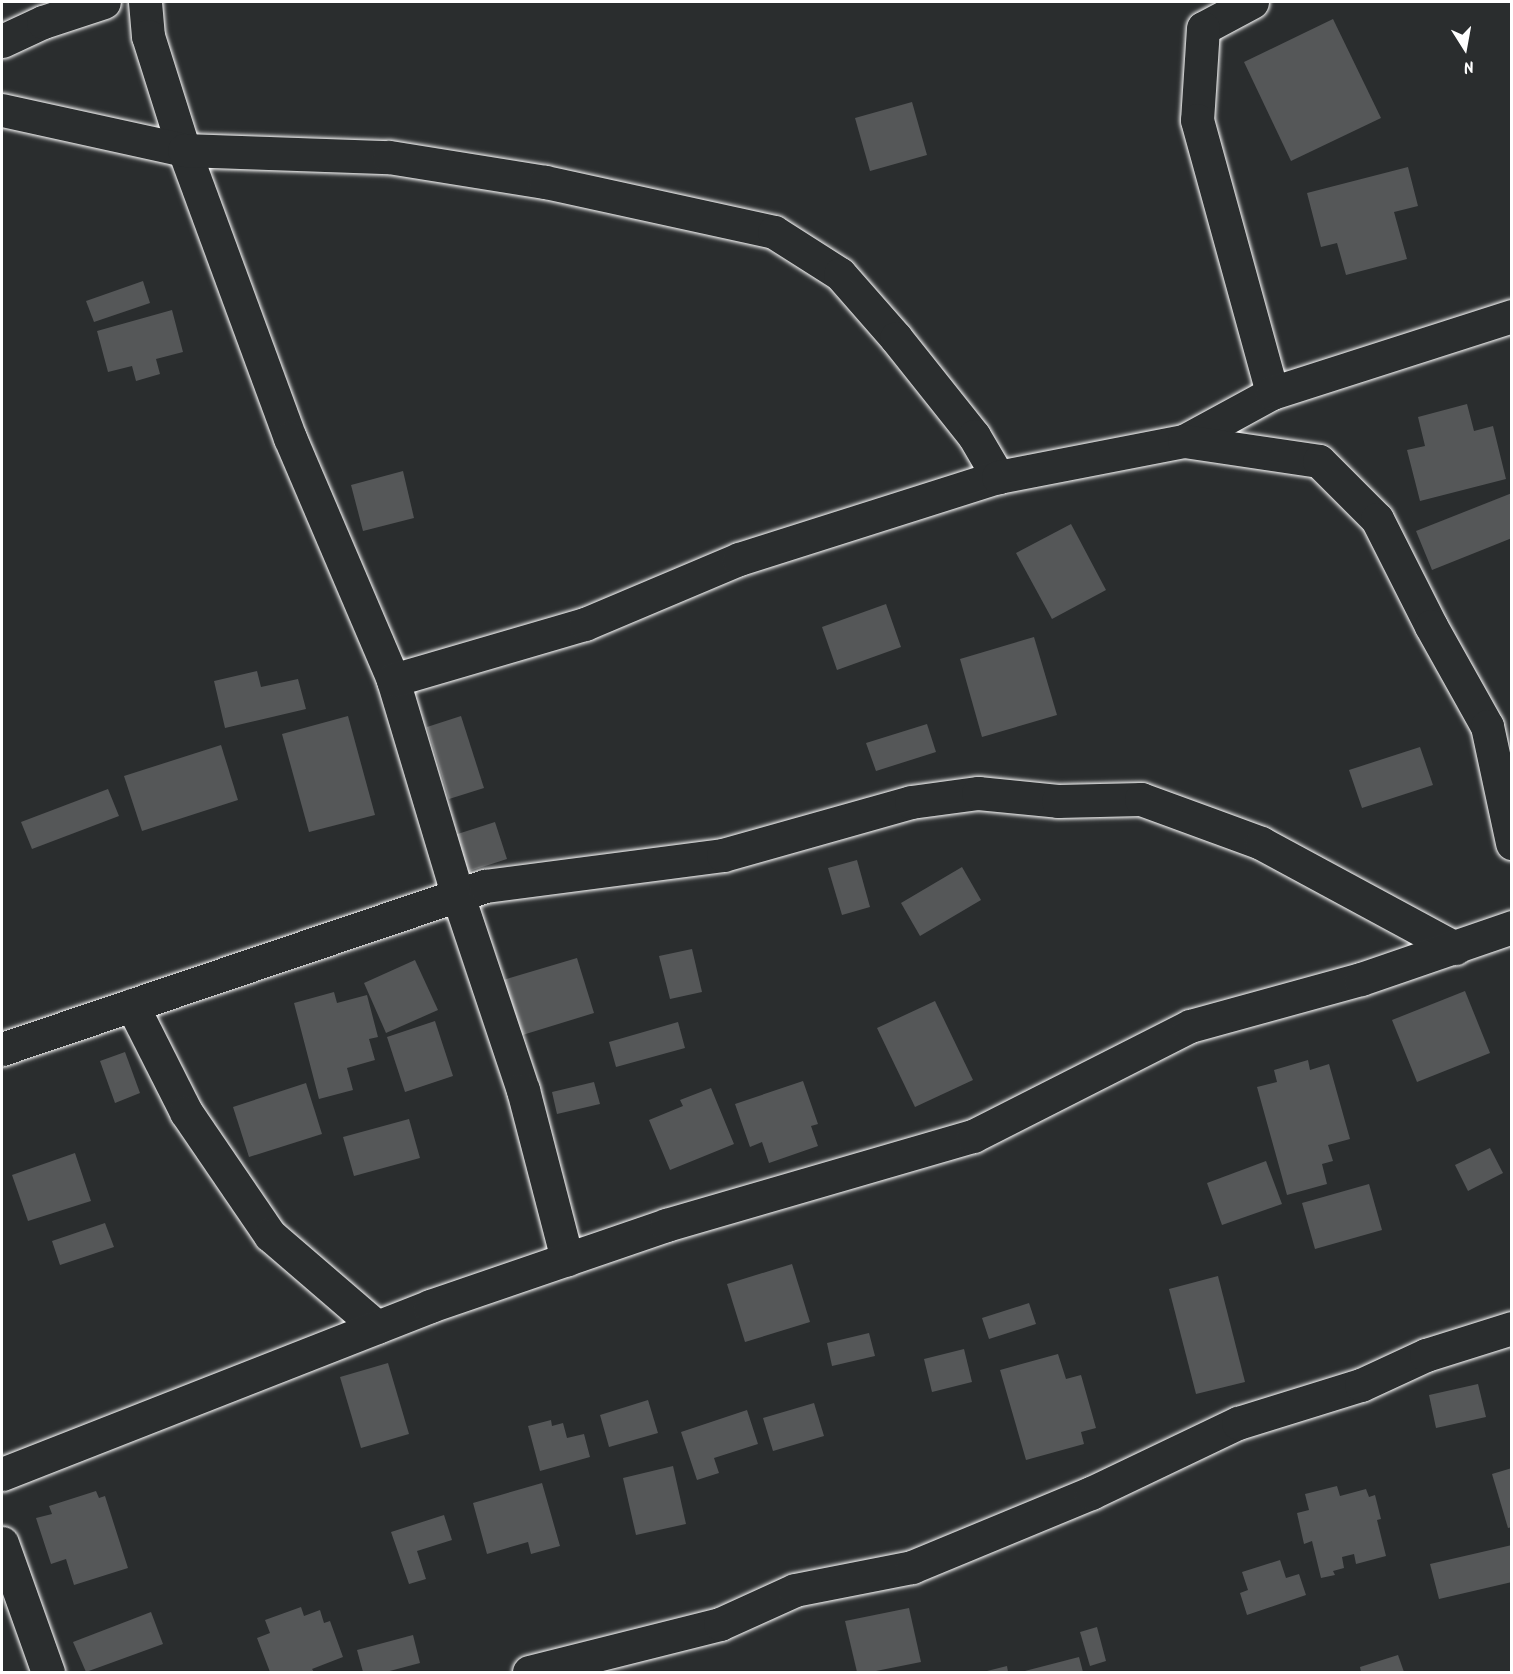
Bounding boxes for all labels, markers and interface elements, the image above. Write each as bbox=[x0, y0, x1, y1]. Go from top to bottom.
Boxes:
north arrow bbox=[1435, 18, 1495, 78]
text: N bbox=[1461, 53, 1476, 79]

